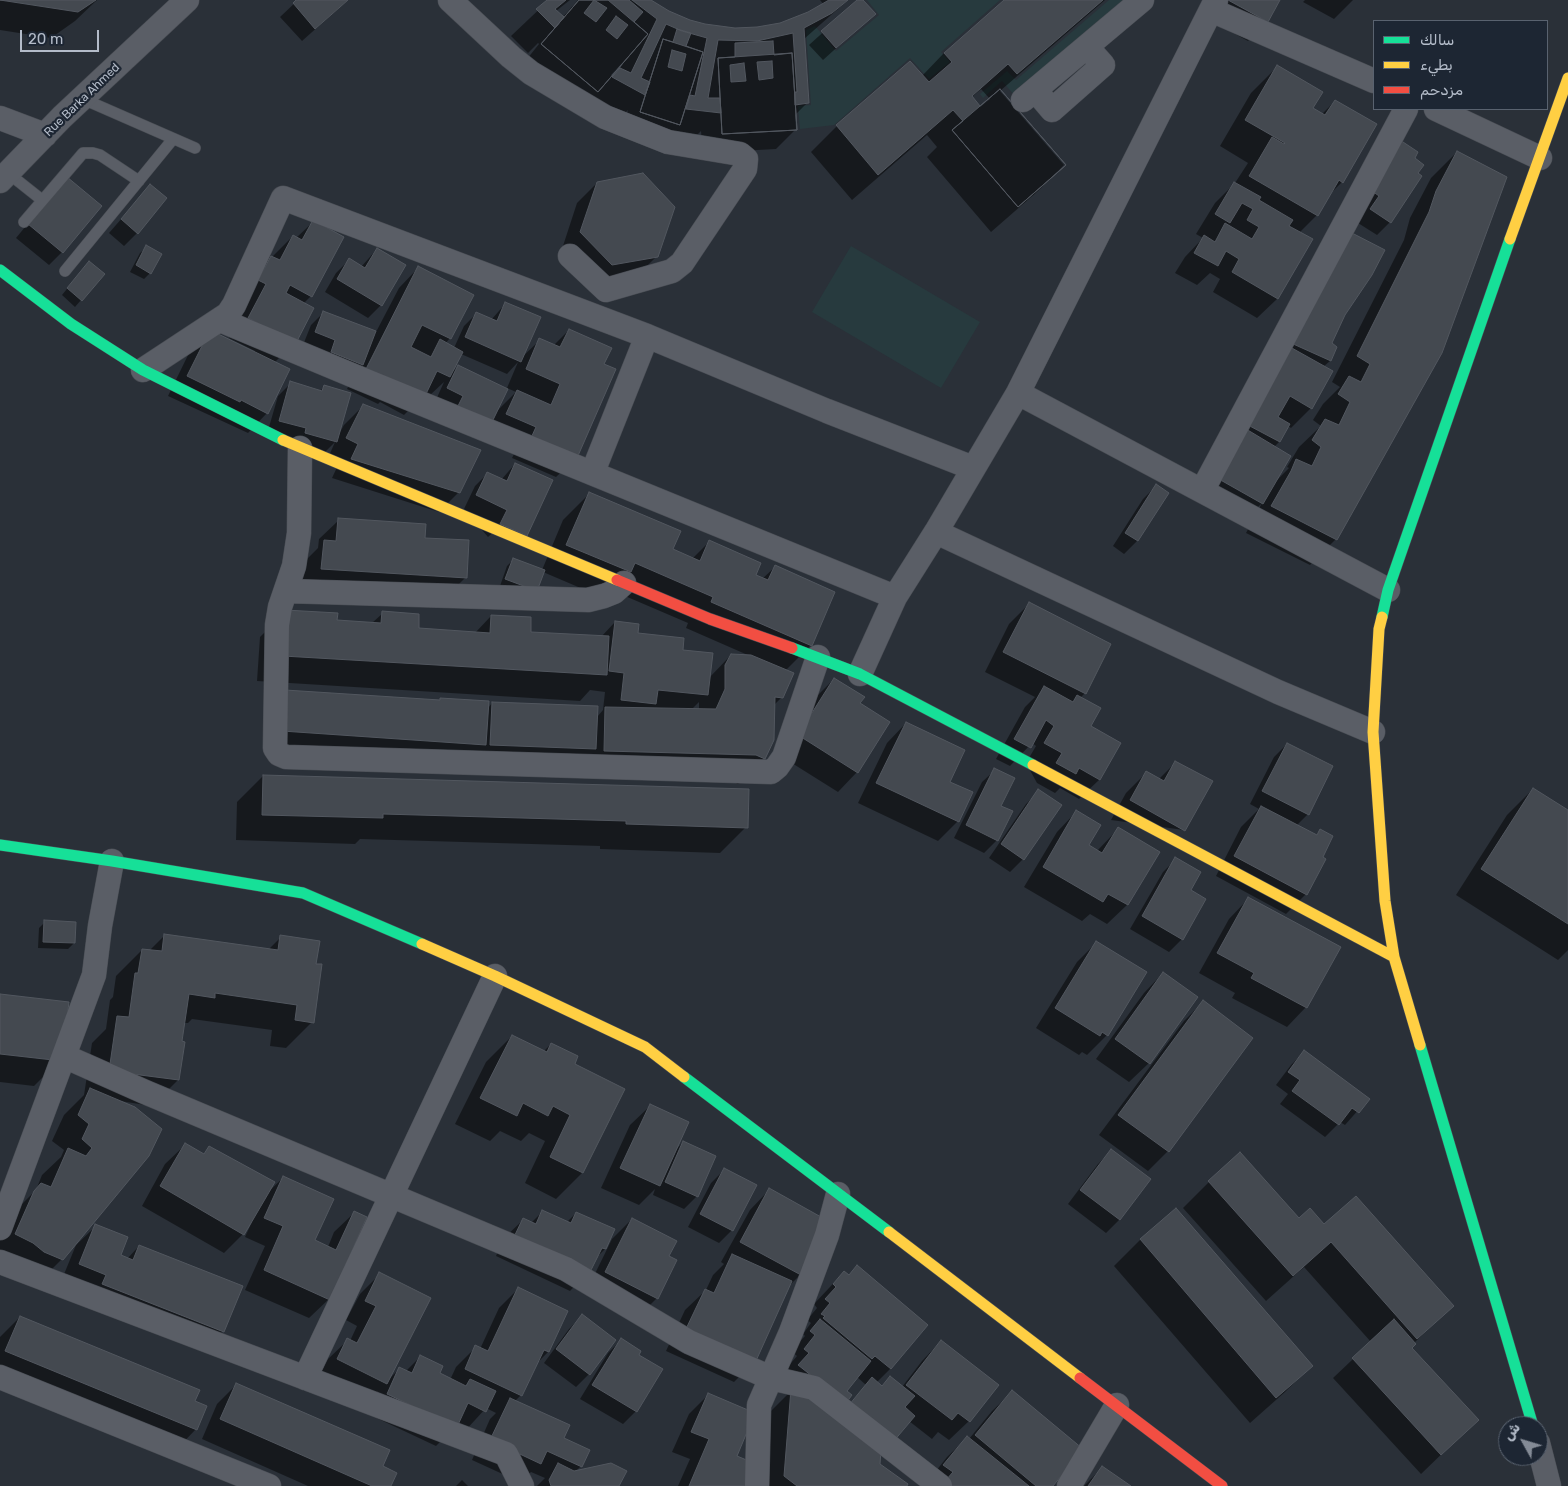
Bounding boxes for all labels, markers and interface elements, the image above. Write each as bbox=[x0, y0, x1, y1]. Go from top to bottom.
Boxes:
scale bar bbox=[22, 20, 101, 52]
legend bbox=[1373, 20, 1548, 110]
text: 20 m bbox=[28, 30, 63, 48]
text: سالك bbox=[1420, 31, 1455, 49]
text: بطيء bbox=[1420, 56, 1453, 74]
street label: Rue Barka Ahmed bbox=[41, 60, 123, 140]
text: مزدحم bbox=[1420, 81, 1463, 99]
north arrow bbox=[1498, 1416, 1548, 1466]
text: ش bbox=[1500, 1420, 1524, 1444]

